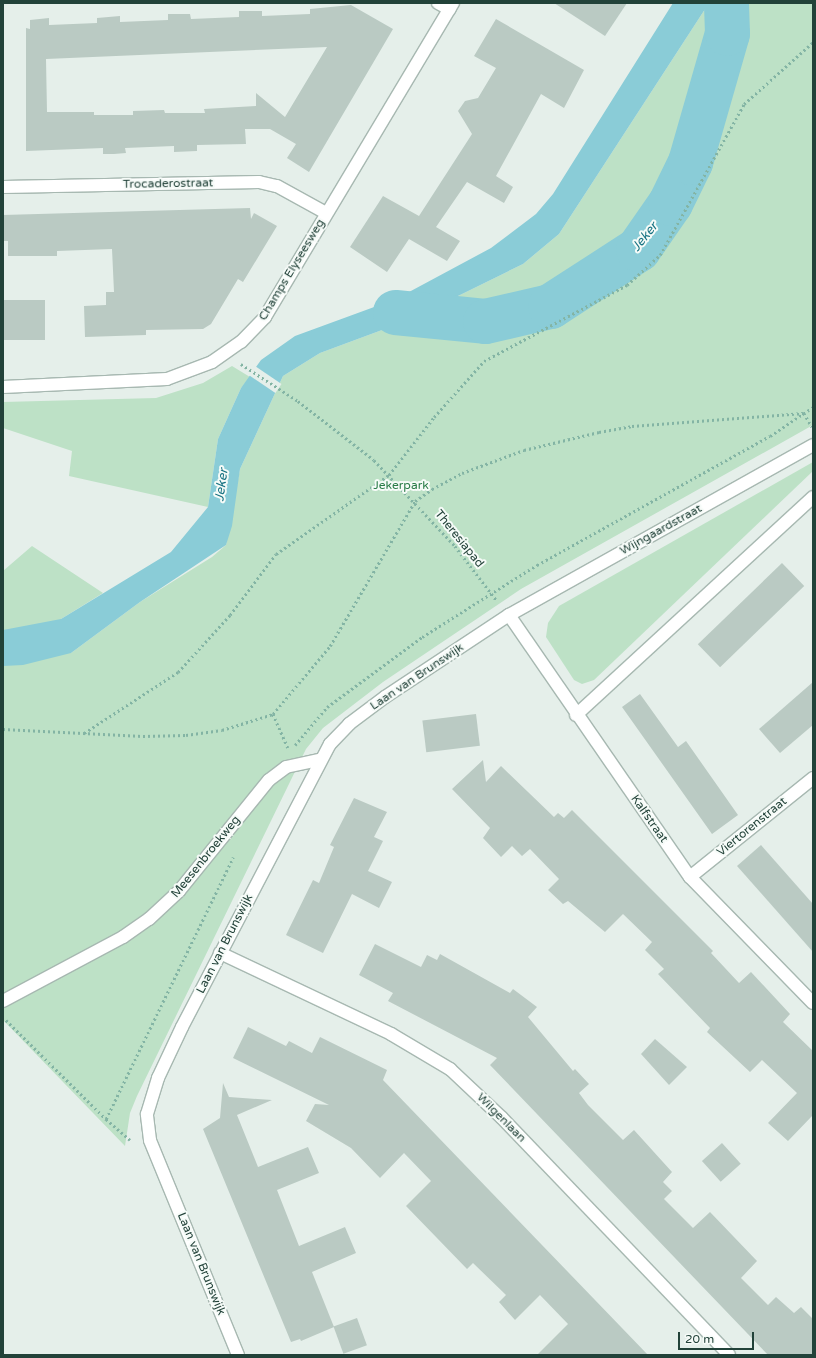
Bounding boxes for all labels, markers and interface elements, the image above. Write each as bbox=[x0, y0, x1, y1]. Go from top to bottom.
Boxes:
street label: Trocaderostraat bbox=[123, 176, 213, 192]
street label: Champs Elyseesweg bbox=[256, 217, 328, 323]
water label: Jeker bbox=[629, 219, 661, 255]
water label: Jeker bbox=[212, 468, 232, 502]
park label: Jekerpark bbox=[373, 479, 429, 493]
street label: Wijngaardstraat bbox=[618, 502, 704, 558]
street label: Theresiapad bbox=[431, 507, 487, 571]
street label: Laan van Brunswijk bbox=[368, 640, 466, 714]
street label: Kalfstraat bbox=[627, 792, 671, 846]
street label: Viertorenstraat bbox=[714, 794, 790, 860]
street label: Meesenbroekweg bbox=[169, 813, 243, 901]
street label: Laan van Brunswijk bbox=[194, 892, 256, 996]
street label: Wilgenlaan bbox=[473, 1090, 529, 1146]
street label: Laan van Brunswijk bbox=[174, 1211, 228, 1317]
scale bar bbox=[680, 1324, 756, 1350]
text: 20 m bbox=[685, 1332, 714, 1346]

